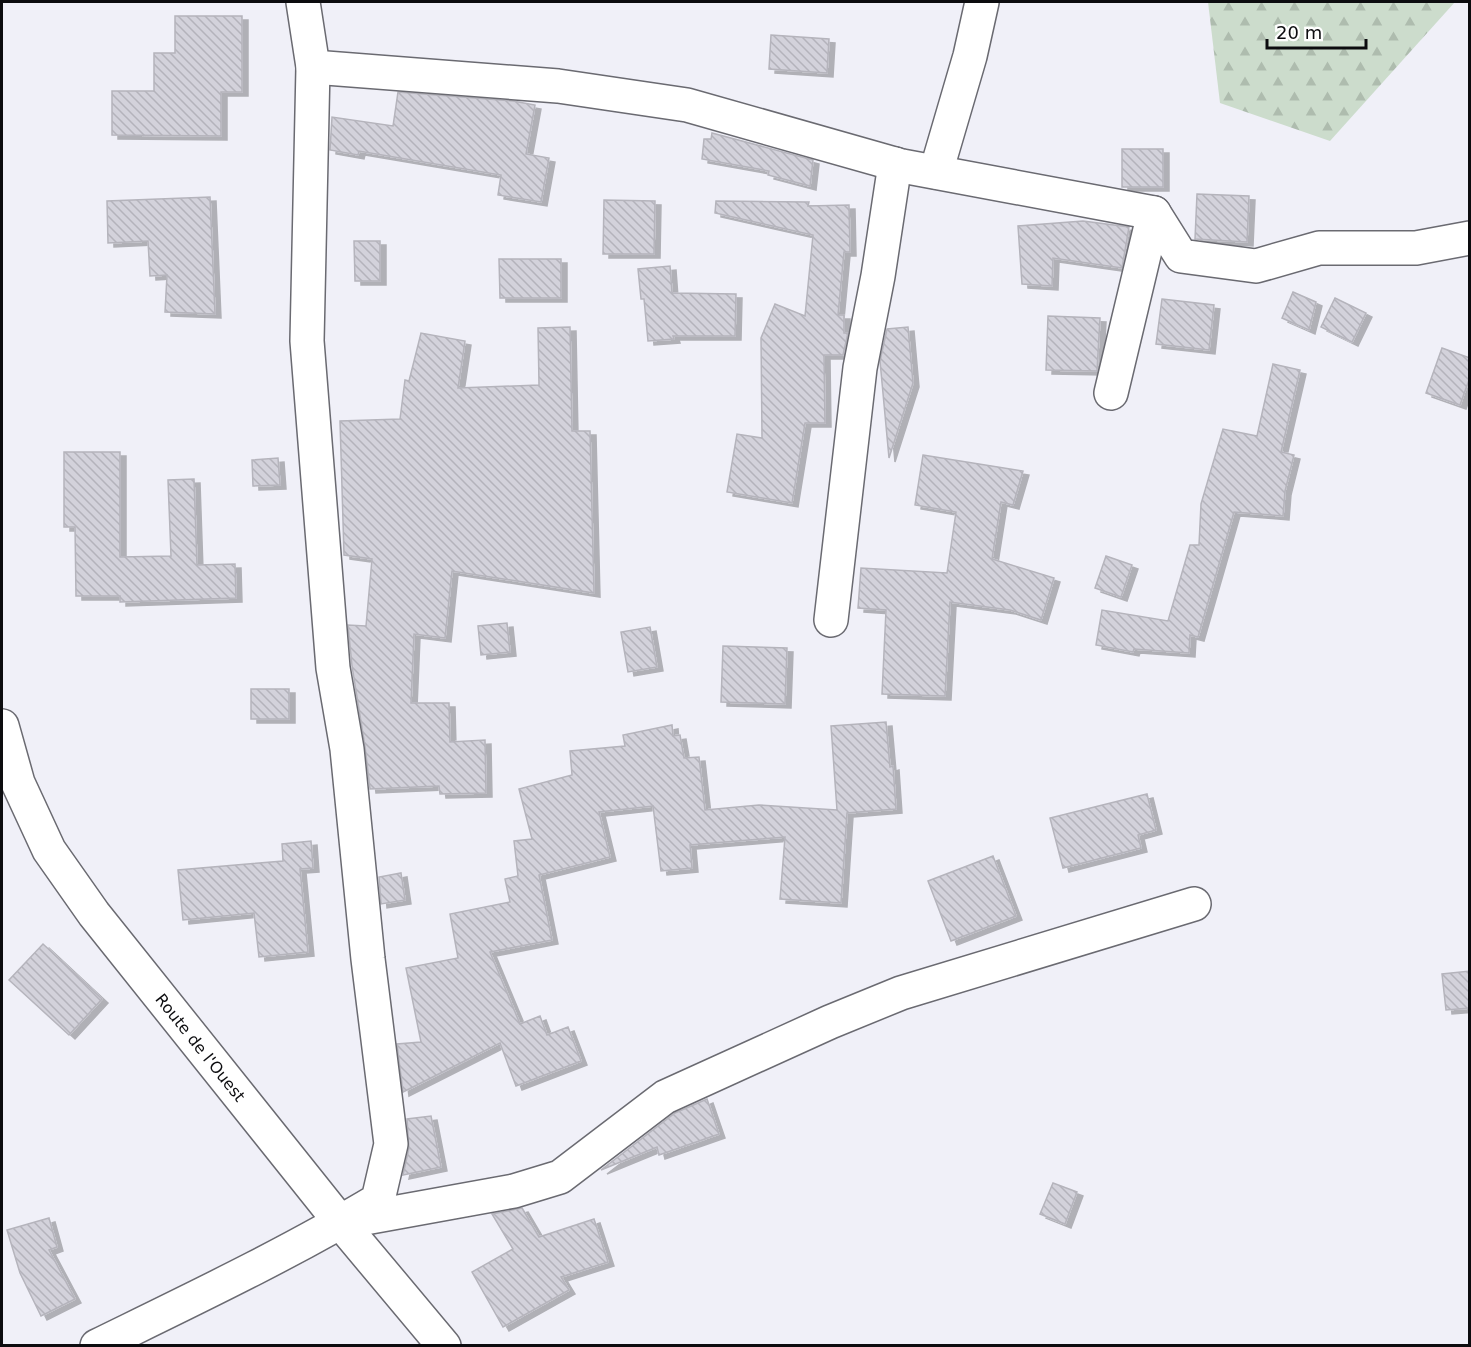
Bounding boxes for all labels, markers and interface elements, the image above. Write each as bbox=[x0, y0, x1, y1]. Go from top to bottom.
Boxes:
scale bar bbox=[1267, 12, 1366, 50]
text: 20 m bbox=[1276, 22, 1322, 43]
street label: Route de l'Ouest bbox=[151, 990, 249, 1105]

